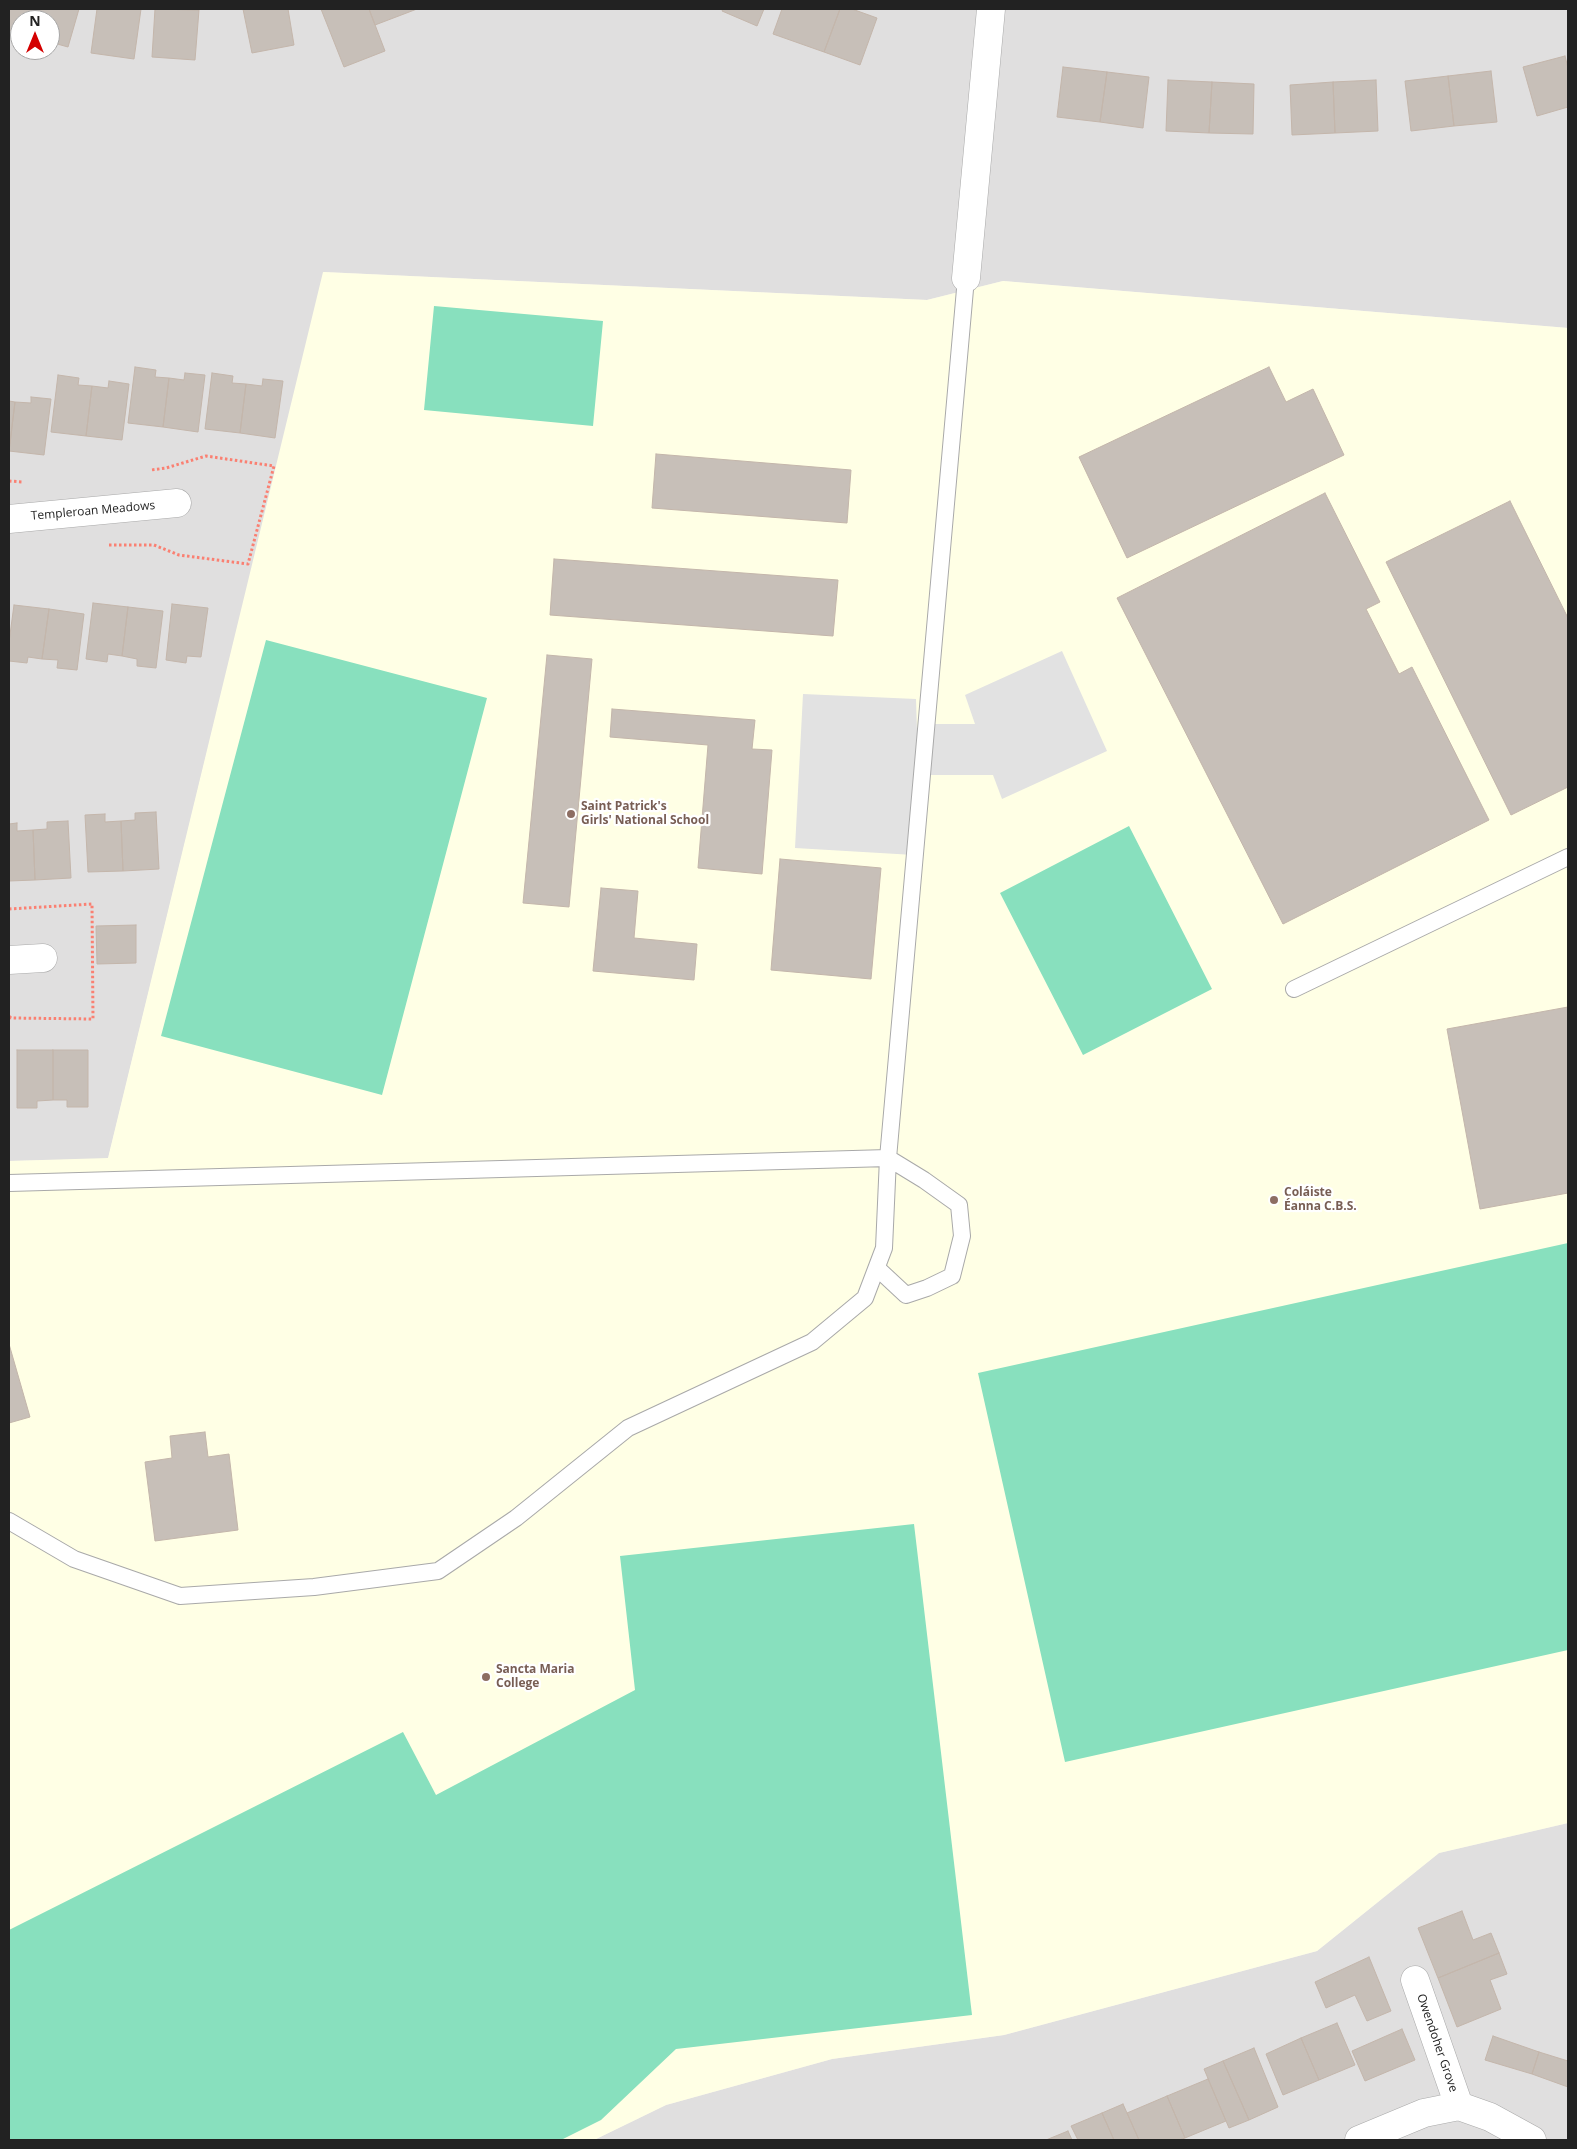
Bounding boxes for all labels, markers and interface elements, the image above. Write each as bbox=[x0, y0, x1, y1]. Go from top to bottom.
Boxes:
north arrow bbox=[10, 10, 60, 60]
text: N bbox=[29, 11, 41, 30]
street label: Templeroan Meadows bbox=[30, 498, 156, 524]
place label: Saint Patrick's Girls' National School bbox=[581, 800, 709, 828]
marker: Saint Patrick's Girls' National School bbox=[565, 808, 577, 820]
place label: Coláiste Éanna C.B.S. bbox=[1284, 1186, 1357, 1214]
marker: Coláiste Éanna C.B.S. bbox=[1268, 1194, 1280, 1206]
place label: Sancta Maria College bbox=[496, 1663, 574, 1691]
marker: Sancta Maria College bbox=[480, 1671, 492, 1683]
street label: Owendoher Grove bbox=[1413, 1992, 1461, 2094]

